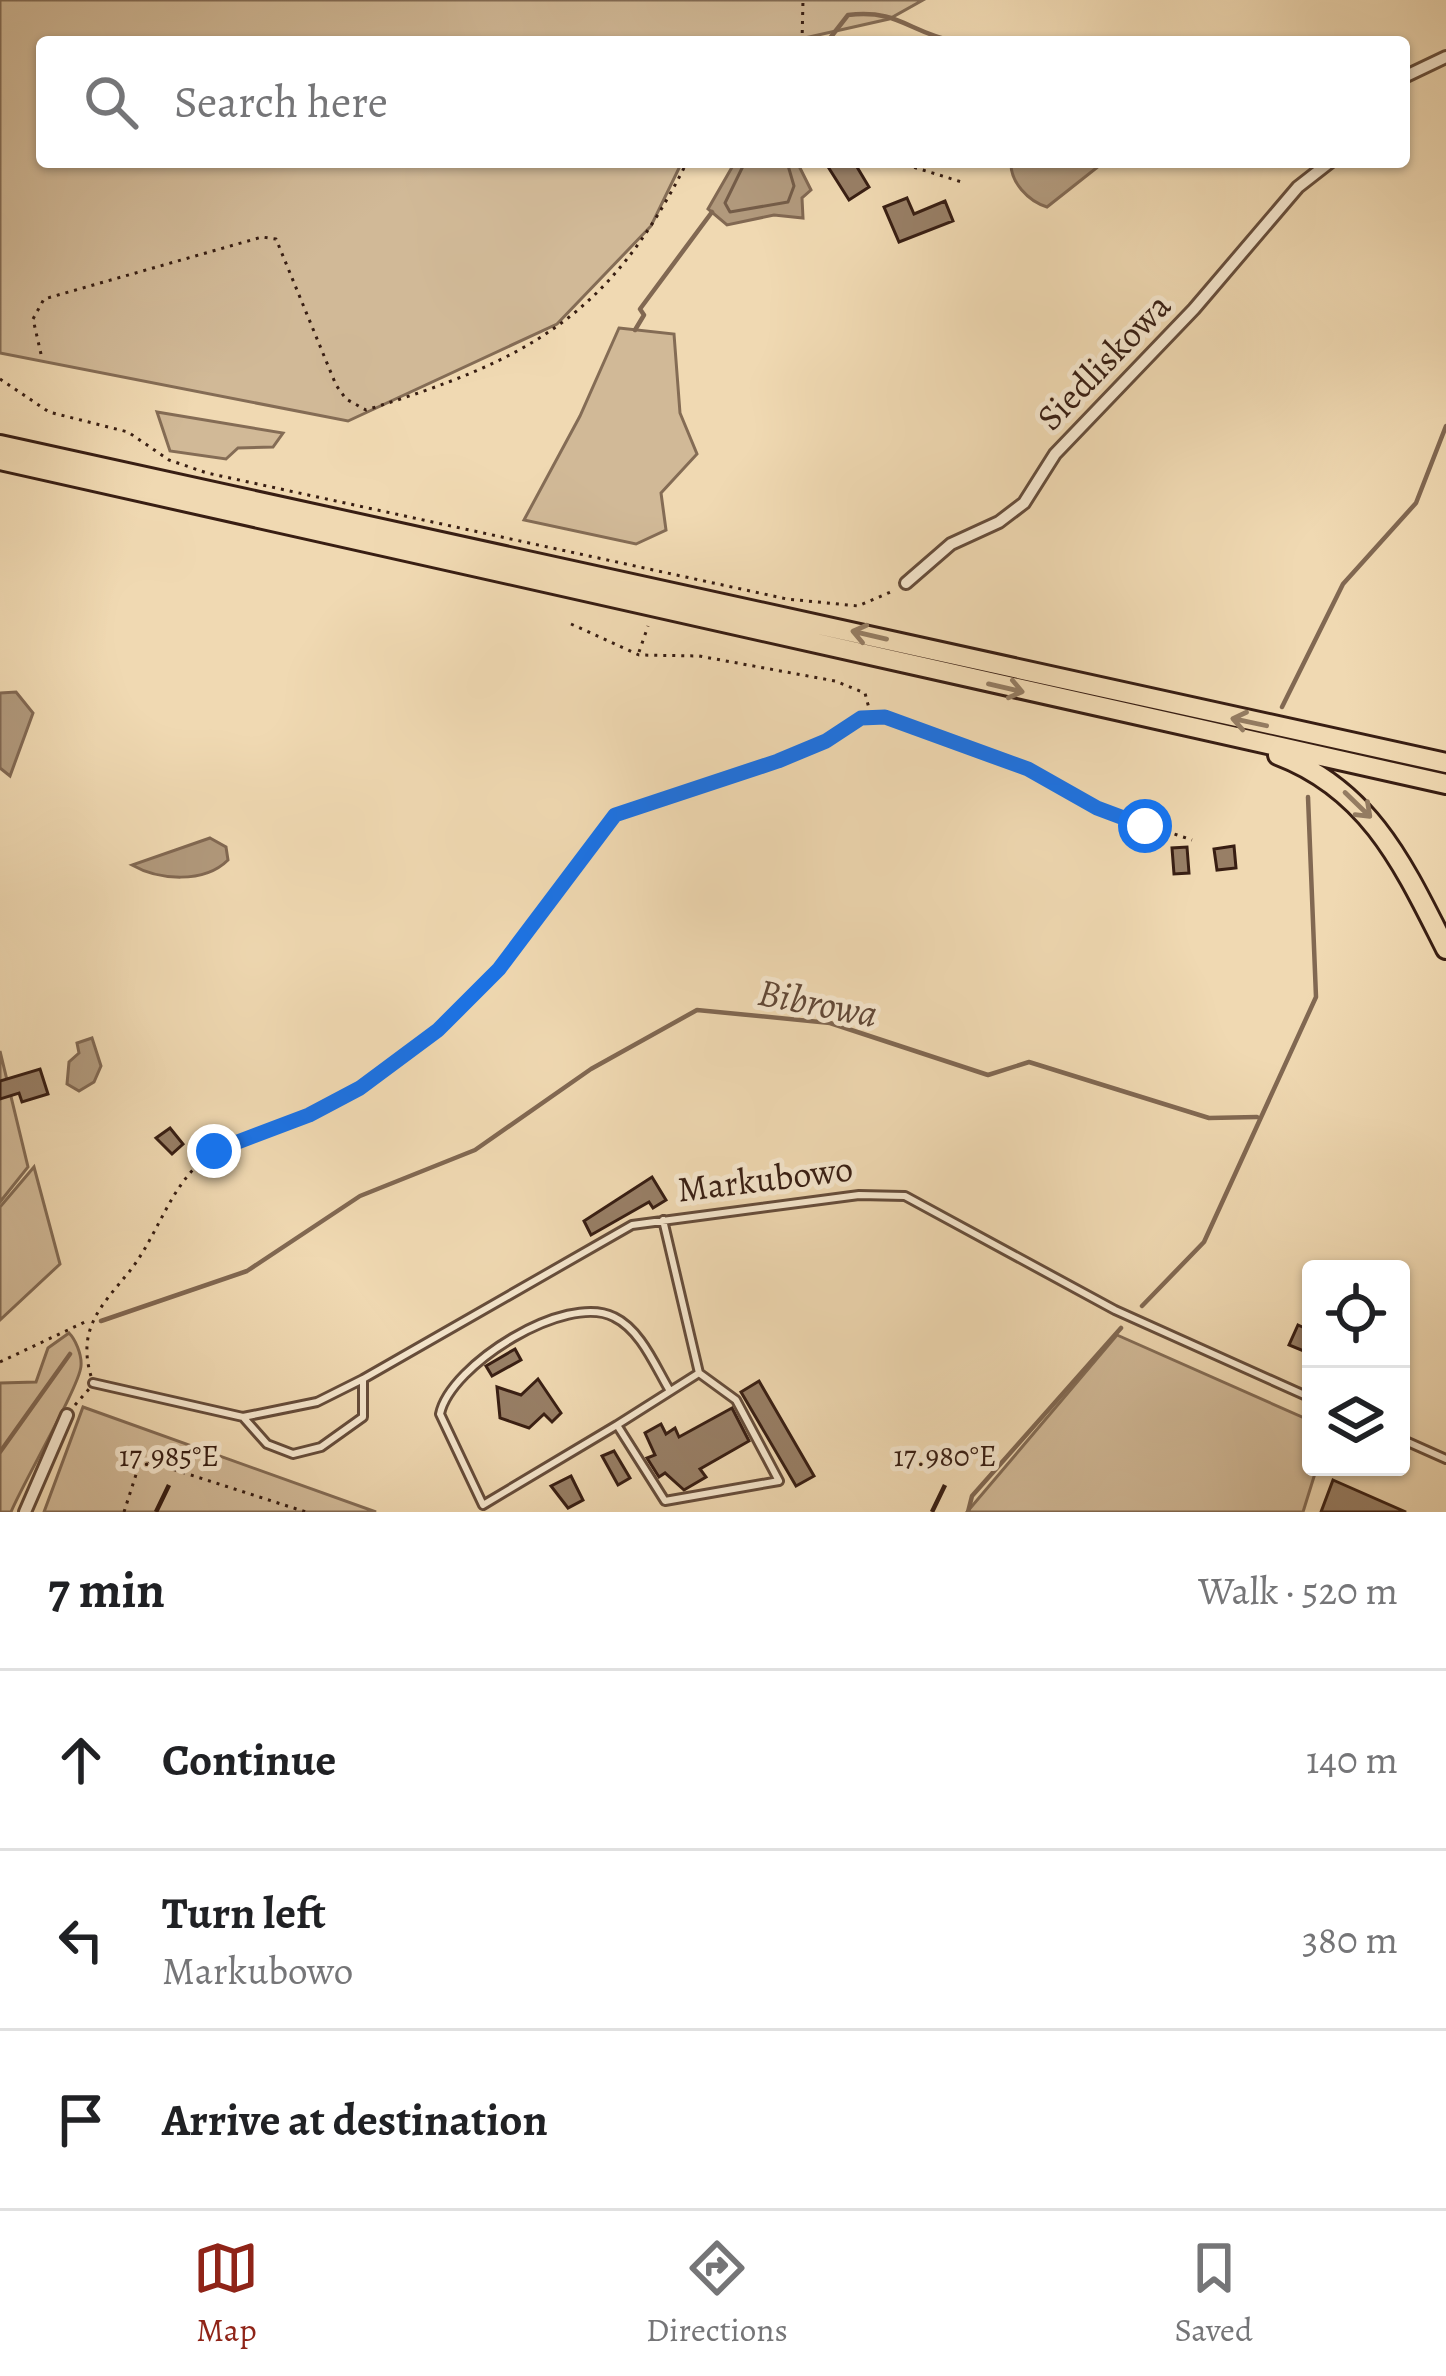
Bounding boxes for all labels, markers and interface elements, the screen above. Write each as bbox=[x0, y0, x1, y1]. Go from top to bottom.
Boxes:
search box bbox=[36, 36, 1410, 168]
icon: search bbox=[78, 69, 144, 135]
text: Search here bbox=[174, 71, 388, 133]
street label: Siedliskowa bbox=[1025, 282, 1182, 441]
one-way arrow bbox=[851, 623, 889, 645]
one-way arrow bbox=[987, 678, 1025, 700]
one-way arrow bbox=[1231, 709, 1269, 732]
one-way arrow bbox=[1343, 791, 1372, 819]
route start bbox=[1118, 799, 1172, 853]
water label: Bibrowa bbox=[754, 965, 882, 1040]
route end bbox=[187, 1124, 241, 1178]
street label: Markubowo bbox=[675, 1143, 856, 1214]
map controls bbox=[1302, 1260, 1410, 1476]
button: locate bbox=[1302, 1260, 1410, 1368]
button: layers bbox=[1302, 1368, 1410, 1476]
text: 17.985°E bbox=[119, 1436, 219, 1476]
text: 17.980°E bbox=[894, 1436, 997, 1476]
text: 7 min bbox=[48, 1555, 165, 1625]
text: Walk · 520 m bbox=[1198, 1564, 1398, 1617]
icon: ahead bbox=[48, 1727, 114, 1793]
text: Continue bbox=[162, 1729, 336, 1791]
text: 140 m bbox=[1306, 1733, 1398, 1786]
text: Turn left bbox=[162, 1882, 326, 1944]
icon: left bbox=[48, 1907, 114, 1973]
text: 380 m bbox=[1302, 1913, 1398, 1966]
text: Markubowo bbox=[162, 1944, 353, 1997]
icon: arrive bbox=[48, 2087, 114, 2153]
text: Arrive at destination bbox=[162, 2089, 548, 2151]
tab: Map bbox=[193, 2235, 259, 2352]
tab: Directions bbox=[646, 2235, 788, 2352]
tab: Saved bbox=[1174, 2235, 1253, 2352]

